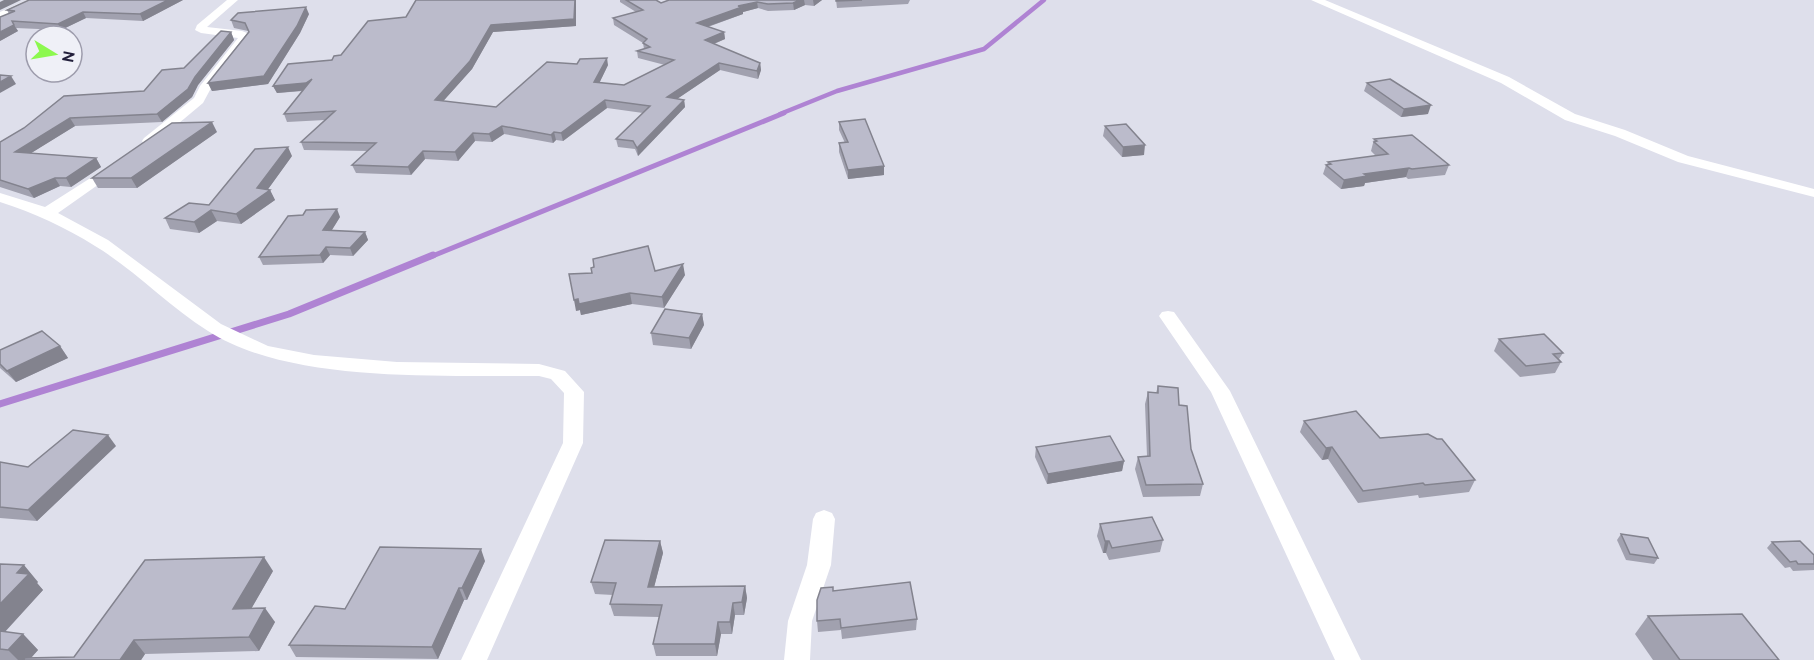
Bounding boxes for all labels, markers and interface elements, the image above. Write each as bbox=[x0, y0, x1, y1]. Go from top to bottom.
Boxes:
north arrow bbox=[24, 24, 84, 84]
text: N bbox=[56, 49, 78, 64]

